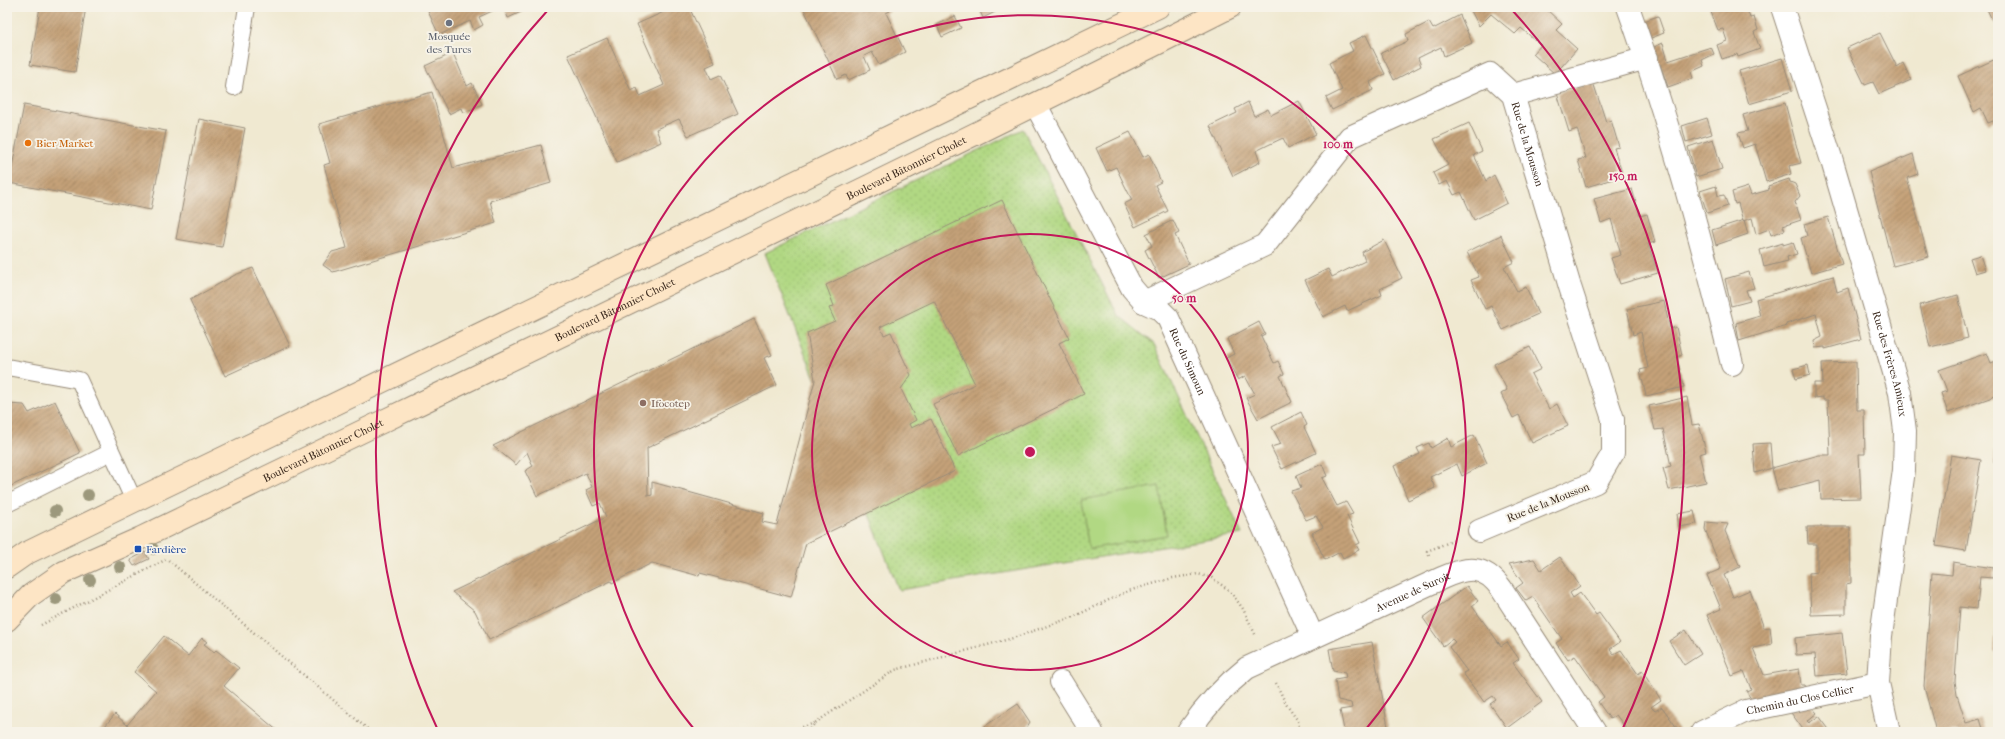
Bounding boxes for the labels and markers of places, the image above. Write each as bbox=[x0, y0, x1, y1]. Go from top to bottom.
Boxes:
marker: Mosquée des Turcs bbox=[444, 18, 454, 28]
place label: Mosquée des Turcs bbox=[427, 30, 471, 56]
place label: Bier Market bbox=[36, 137, 93, 150]
marker: Bier Market bbox=[23, 138, 33, 148]
place label: Ifocotep bbox=[651, 397, 690, 410]
marker: Ifocotep bbox=[638, 398, 648, 408]
centre of rings bbox=[1023, 445, 1037, 459]
place label: Fardière bbox=[146, 543, 187, 556]
marker: Fardière bbox=[133, 544, 143, 554]

